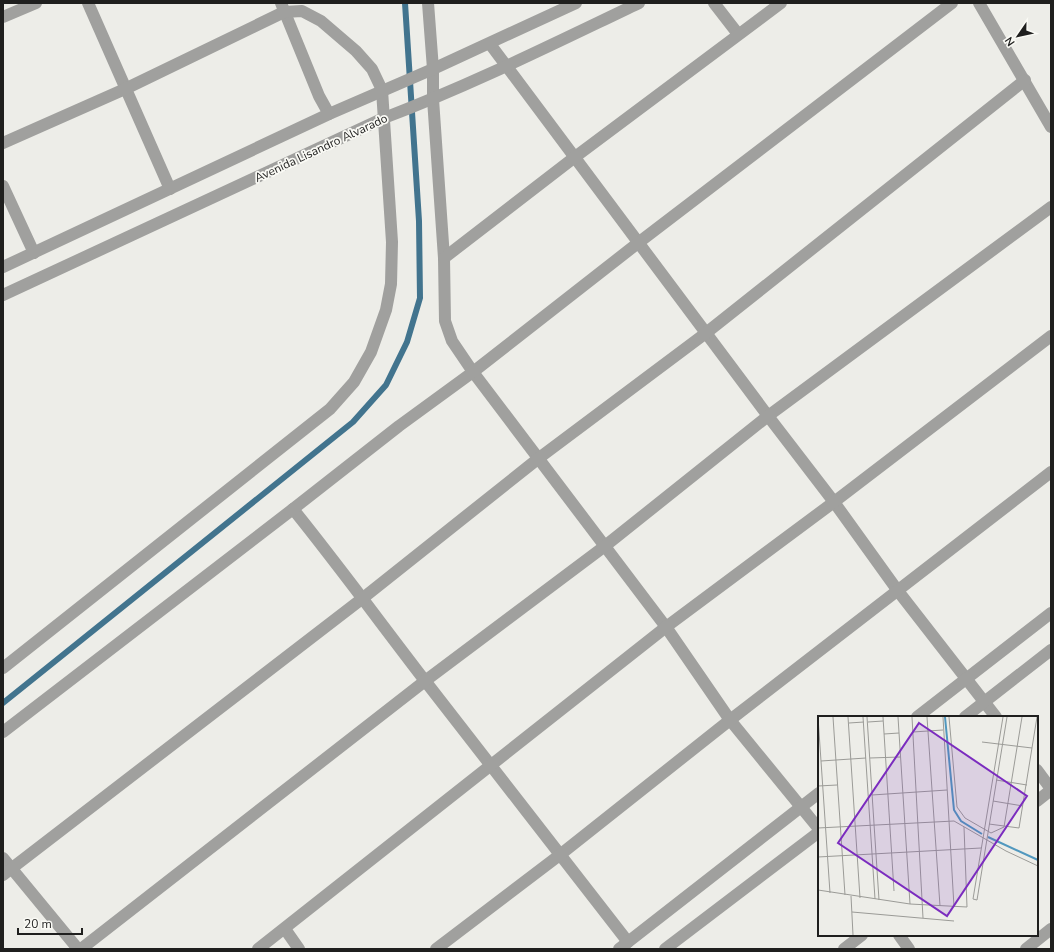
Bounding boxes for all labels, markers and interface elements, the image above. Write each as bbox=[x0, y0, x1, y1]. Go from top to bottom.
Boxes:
north arrow bbox=[998, 16, 1038, 56]
text: N bbox=[1002, 34, 1019, 49]
street label: Avenida Lisandro Alvarado bbox=[252, 110, 390, 186]
inset map bbox=[818, 716, 1038, 936]
scale bar bbox=[18, 910, 82, 936]
text: 20 m bbox=[24, 916, 52, 932]

